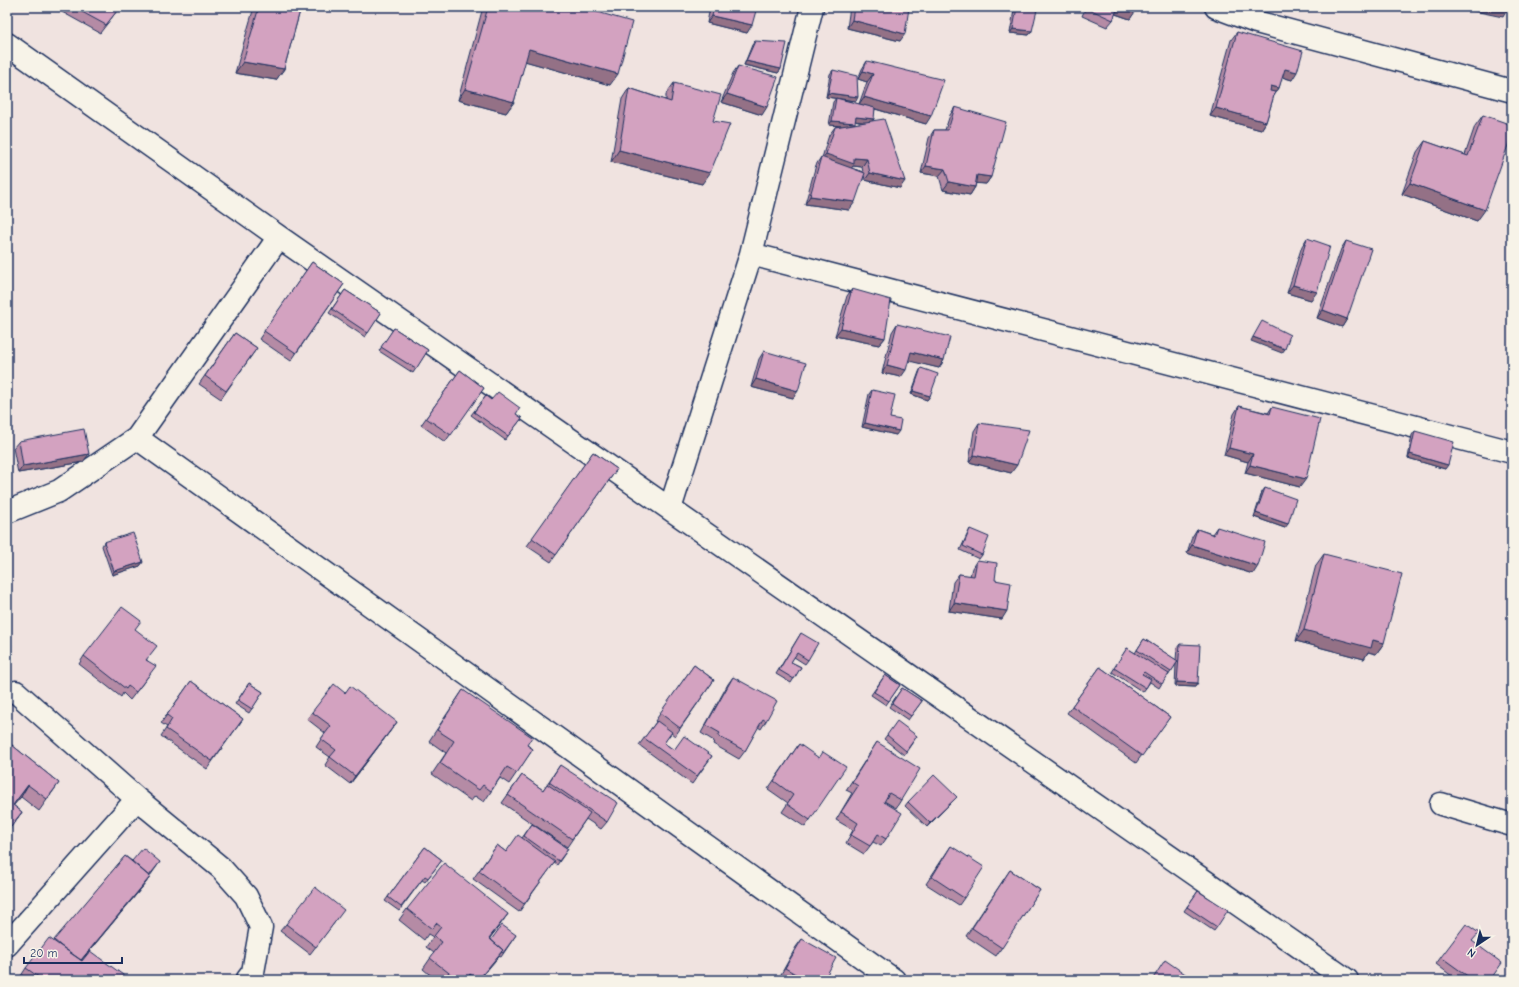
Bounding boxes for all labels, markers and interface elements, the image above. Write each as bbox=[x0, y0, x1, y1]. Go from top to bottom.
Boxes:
north arrow bbox=[1457, 925, 1497, 965]
scale bar bbox=[24, 939, 122, 965]
text: N bbox=[1465, 945, 1478, 960]
text: 20 m bbox=[30, 946, 58, 960]

